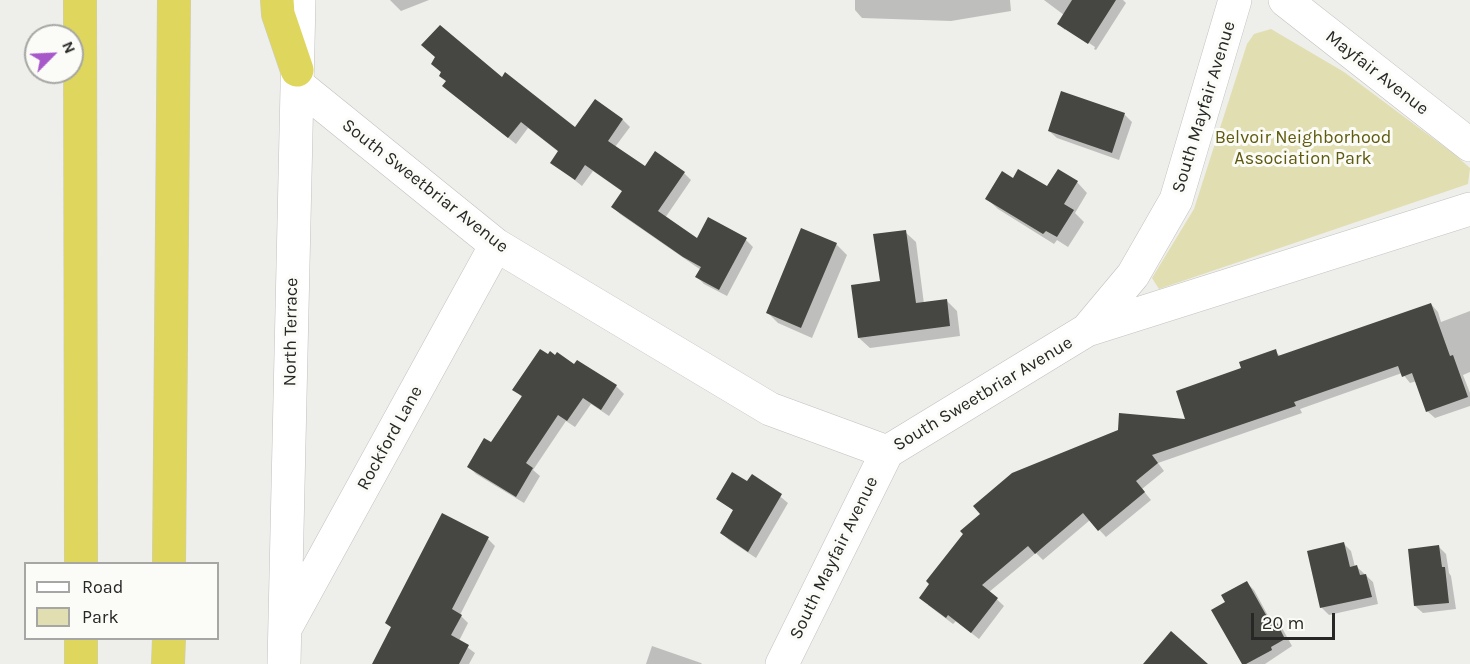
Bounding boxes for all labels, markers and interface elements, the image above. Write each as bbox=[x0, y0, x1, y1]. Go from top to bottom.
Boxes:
street label: South Mayfair Avenue bbox=[1168, 18, 1240, 196]
north arrow bbox=[24, 24, 84, 84]
street label: Mayfair Avenue bbox=[1321, 26, 1433, 120]
text: N bbox=[58, 38, 80, 56]
street label: South Sweetbriar Avenue bbox=[338, 114, 512, 258]
park label: Belvoir Neighborhood Association Park bbox=[1215, 127, 1391, 170]
street label: North Terrace bbox=[279, 277, 303, 387]
street label: South Sweetbriar Avenue bbox=[890, 332, 1076, 456]
street label: Rockford Lane bbox=[352, 382, 428, 494]
street label: South Mayfair Avenue bbox=[785, 473, 883, 643]
legend bbox=[24, 562, 219, 640]
text: Road bbox=[82, 576, 123, 598]
scale bar bbox=[1254, 601, 1338, 639]
text: Park bbox=[82, 606, 119, 628]
text: 20 m bbox=[1262, 612, 1304, 634]

